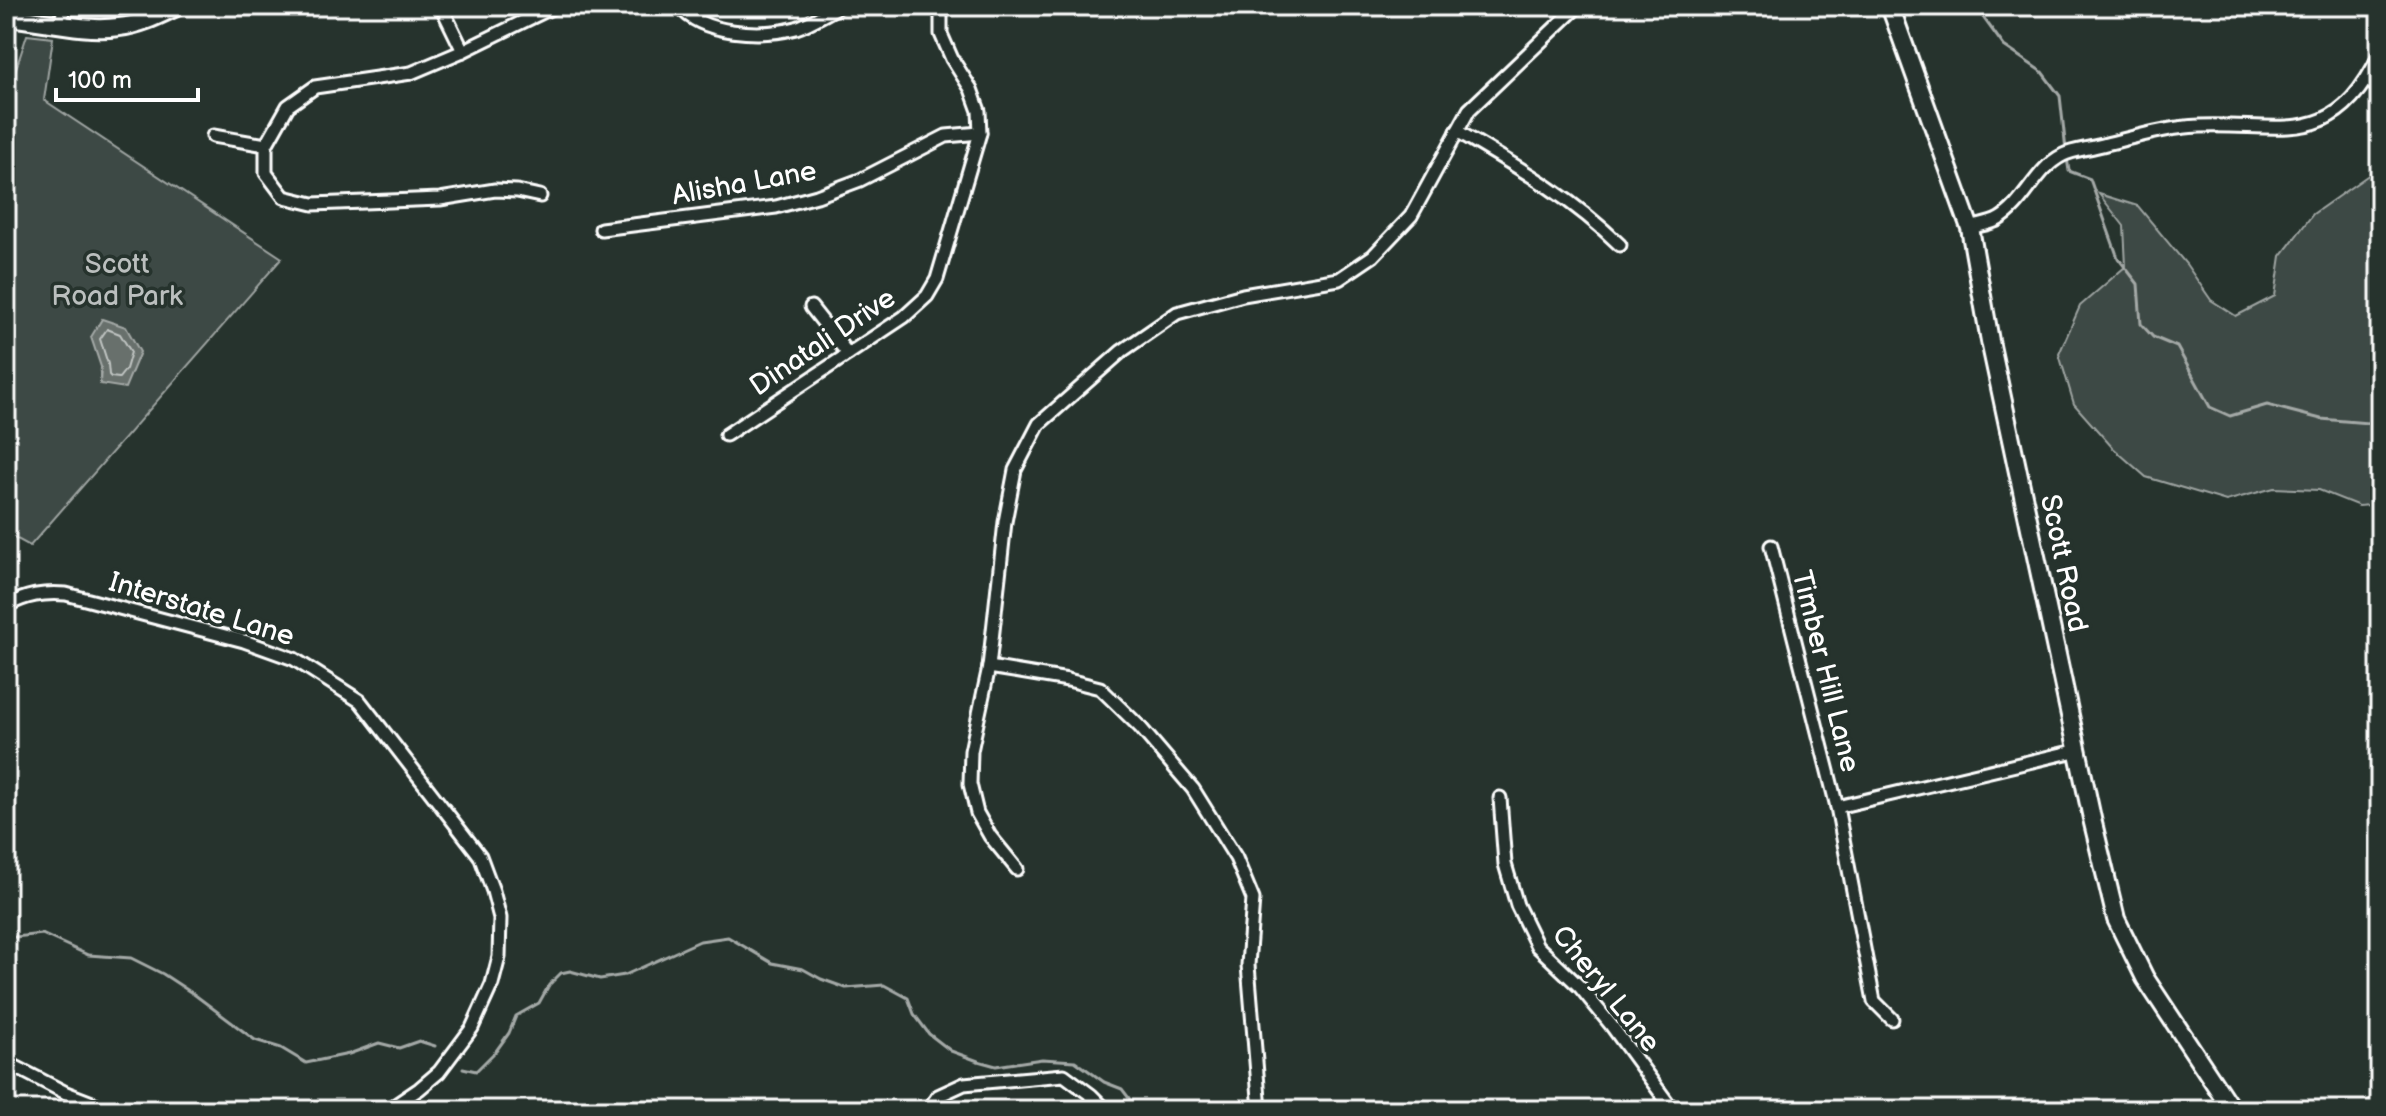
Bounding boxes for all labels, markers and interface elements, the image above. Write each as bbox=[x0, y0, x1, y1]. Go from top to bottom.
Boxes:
scale bar bbox=[56, 52, 198, 102]
text: 100 m bbox=[68, 66, 132, 95]
street label: Alisha Lane bbox=[669, 155, 819, 212]
park label: Scott Road Park bbox=[51, 248, 183, 313]
street label: Dinatali Drive bbox=[744, 281, 902, 403]
street label: Scott Road bbox=[2033, 491, 2094, 635]
street label: Interstate Lane bbox=[105, 566, 298, 653]
street label: Timber Hill Lane bbox=[1785, 567, 1867, 775]
street label: Cheryl Lane bbox=[1545, 919, 1667, 1059]

